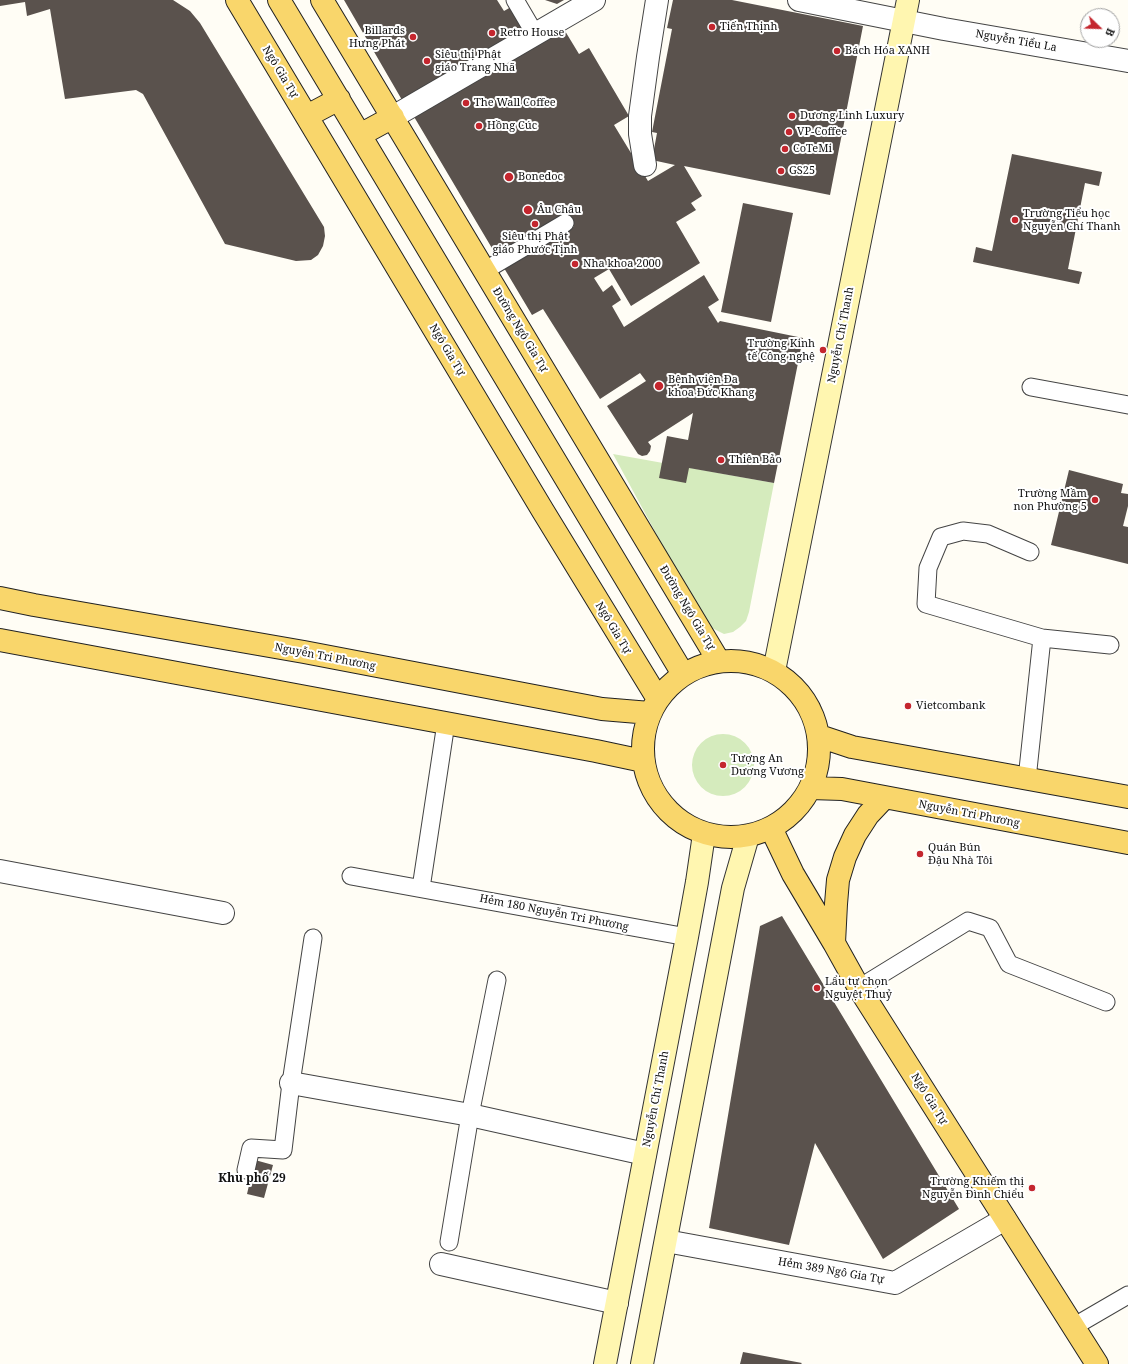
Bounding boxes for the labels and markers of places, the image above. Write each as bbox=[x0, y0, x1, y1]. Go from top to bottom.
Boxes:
place label: Tiến Thịnh bbox=[720, 20, 777, 34]
marker: Tiến Thịnh bbox=[707, 22, 717, 32]
place label: Billards Hưng Phát bbox=[349, 24, 405, 50]
place label: Retro House bbox=[500, 26, 564, 40]
marker: Retro House bbox=[487, 28, 497, 38]
marker: Billards Hưng Phát bbox=[408, 32, 418, 42]
place label: Bách Hóa XANH bbox=[845, 44, 930, 58]
marker: Bách Hóa XANH bbox=[832, 46, 842, 56]
place label: Siêu thị Phật giáo Trang Nhã bbox=[435, 48, 515, 74]
marker: Siêu thị Phật giáo Trang Nhã bbox=[422, 56, 432, 66]
place label: The Wall Coffee bbox=[474, 96, 556, 110]
marker: The Wall Coffee bbox=[461, 98, 471, 108]
place label: Dương Linh Luxury bbox=[800, 109, 904, 123]
marker: Dương Linh Luxury bbox=[787, 111, 797, 121]
place label: Hồng Cúc bbox=[487, 119, 537, 133]
marker: Hồng Cúc bbox=[474, 121, 484, 131]
place label: VP-Coffee bbox=[797, 125, 847, 139]
marker: VP-Coffee bbox=[784, 127, 794, 137]
place label: CoTeMi bbox=[793, 142, 832, 156]
marker: CoTeMi bbox=[780, 144, 790, 154]
place label: GS25 bbox=[789, 164, 815, 178]
marker: GS25 bbox=[776, 166, 786, 176]
place label: Bonedoc bbox=[518, 170, 563, 184]
marker: Bonedoc bbox=[503, 171, 515, 183]
place label: Âu Châu bbox=[537, 203, 581, 217]
marker: Âu Châu bbox=[522, 204, 534, 216]
place label: Trường Tiểu học Nguyễn Chí Thanh bbox=[1023, 207, 1120, 233]
marker: Trường Tiểu học Nguyễn Chí Thanh bbox=[1010, 215, 1020, 225]
marker: Siêu thị Phật giáo Phước Tịnh bbox=[530, 219, 540, 229]
place label: Siêu thị Phật giáo Phước Tịnh bbox=[492, 230, 578, 256]
place label: Nha khoa 2000 bbox=[583, 257, 661, 271]
marker: Nha khoa 2000 bbox=[570, 259, 580, 269]
place label: Trường Kinh tế Công nghệ bbox=[748, 337, 815, 363]
marker: Trường Kinh tế Công nghệ bbox=[818, 345, 828, 355]
place label: Bệnh viện Đa khoa Đức Khang bbox=[668, 373, 754, 399]
marker: Bệnh viện Đa khoa Đức Khang bbox=[653, 380, 665, 392]
place label: Thiên Bảo bbox=[729, 453, 782, 467]
marker: Thiên Bảo bbox=[716, 455, 726, 465]
place label: Trường Mầm non Phường 5 bbox=[1014, 487, 1087, 513]
marker: Trường Mầm non Phường 5 bbox=[1090, 495, 1100, 505]
place label: Vietcombank bbox=[916, 699, 985, 713]
marker: Vietcombank bbox=[903, 701, 913, 711]
place label: Tượng An Dương Vương bbox=[731, 752, 804, 778]
marker: Tượng An Dương Vương bbox=[718, 760, 728, 770]
place label: Quán Bún Đậu Nhà Tôi bbox=[928, 841, 993, 867]
marker: Quán Bún Đậu Nhà Tôi bbox=[915, 849, 925, 859]
place label: Lẩu tự chọn Nguyệt Thuỷ bbox=[825, 975, 892, 1001]
marker: Lẩu tự chọn Nguyệt Thuỷ bbox=[812, 983, 822, 993]
place label: Trường Khiếm thị Nguyễn Đình Chiểu bbox=[922, 1175, 1024, 1201]
marker: Trường Khiếm thị Nguyễn Đình Chiểu bbox=[1027, 1183, 1037, 1193]

